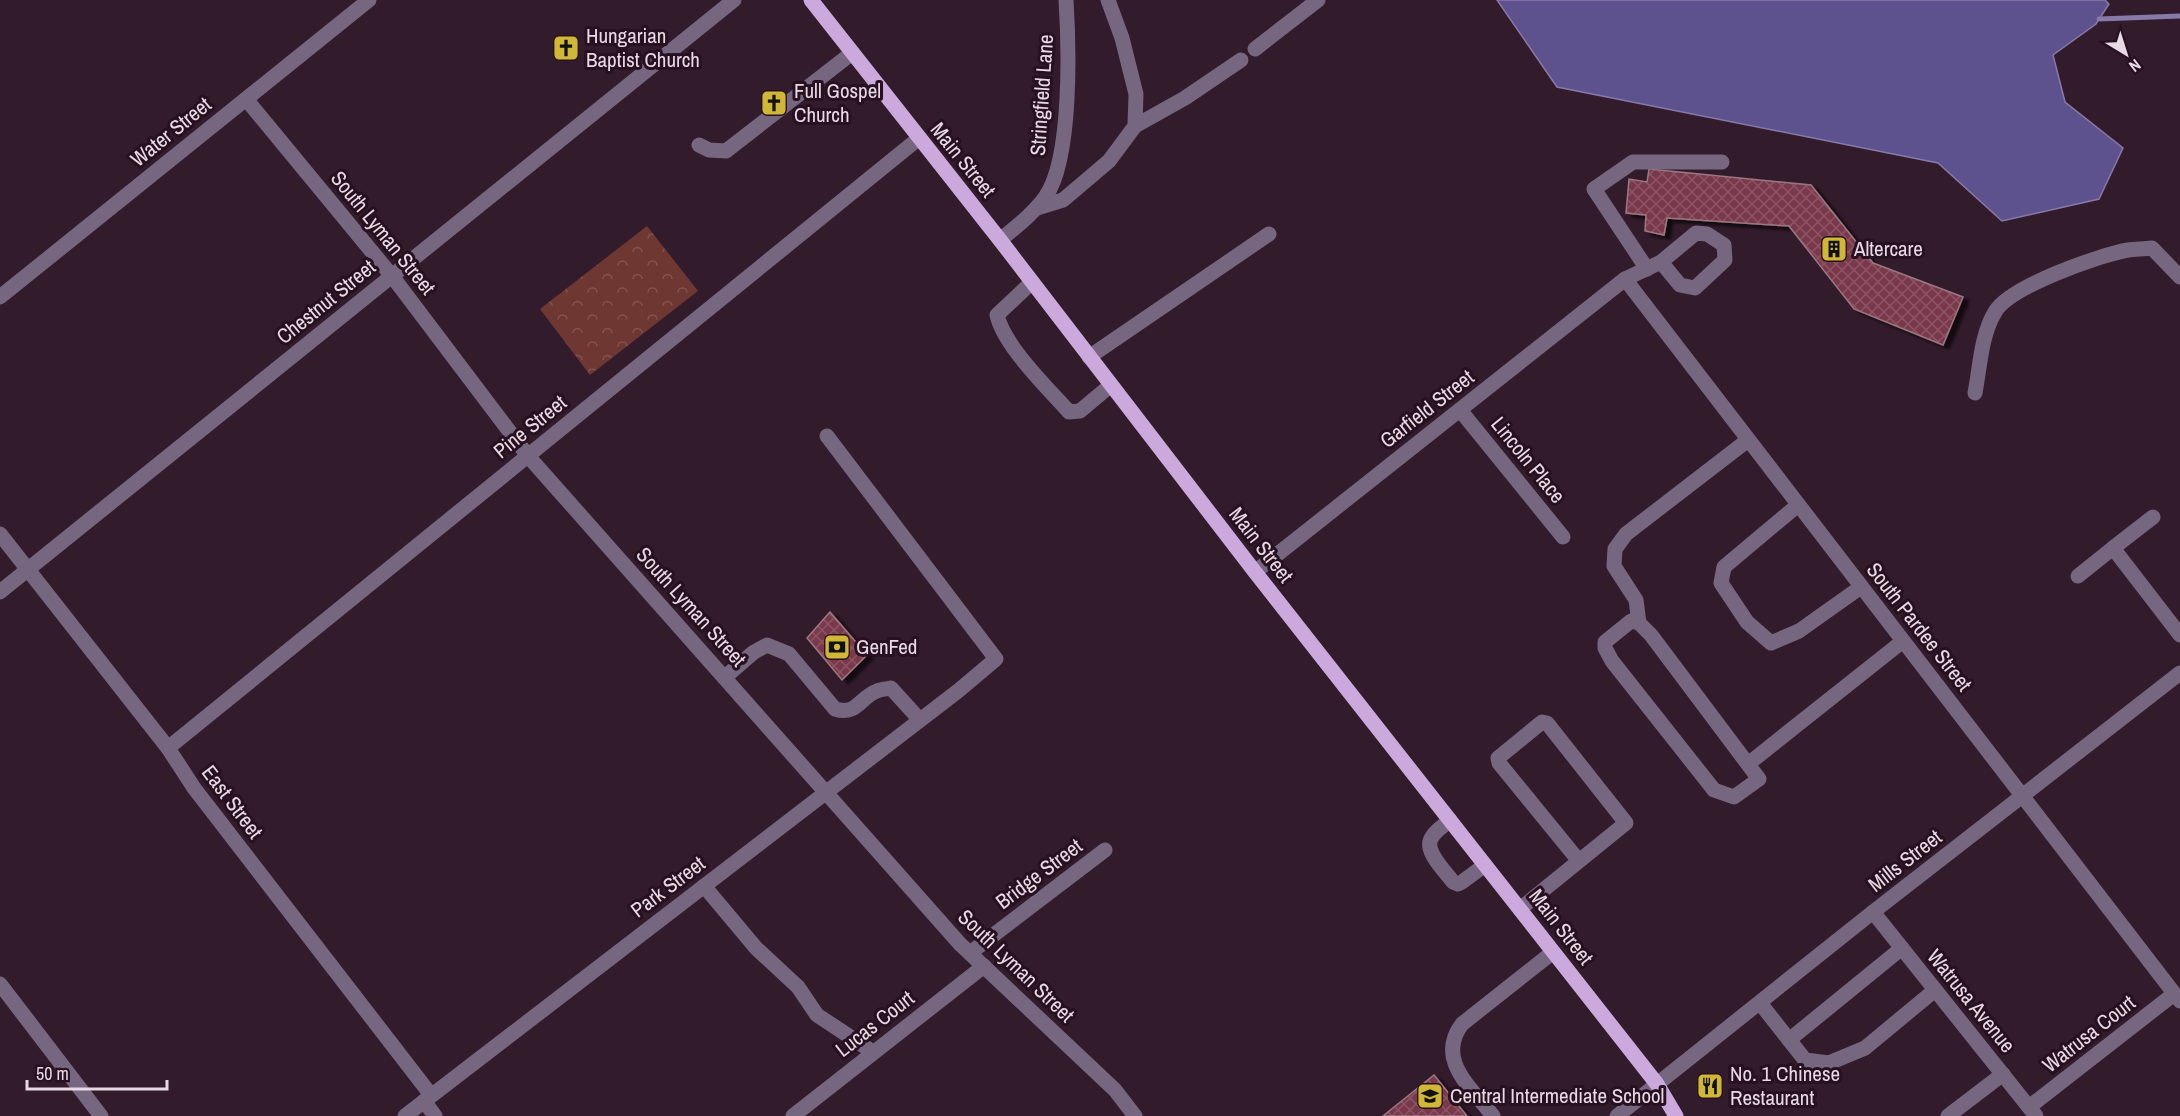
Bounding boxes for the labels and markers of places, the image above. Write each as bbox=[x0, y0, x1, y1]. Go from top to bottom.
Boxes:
place label: Hungarian Baptist Church bbox=[586, 21, 700, 74]
church icon: Hungarian Baptist Church bbox=[551, 33, 581, 63]
place label: Full Gospel Church bbox=[794, 76, 881, 129]
church icon: Full Gospel Church bbox=[759, 88, 789, 118]
building icon: Altercare bbox=[1819, 234, 1849, 264]
place label: Altercare bbox=[1853, 234, 1923, 263]
bank icon: GenFed bbox=[822, 632, 852, 662]
place label: GenFed bbox=[856, 632, 917, 661]
place label: No. 1 Chinese Restaurant bbox=[1730, 1059, 1840, 1112]
restaurant icon: No. 1 Chinese Restaurant bbox=[1695, 1071, 1725, 1101]
school or university icon: Central Intermediate School bbox=[1415, 1081, 1445, 1111]
place label: Central Intermediate School bbox=[1450, 1081, 1664, 1110]

